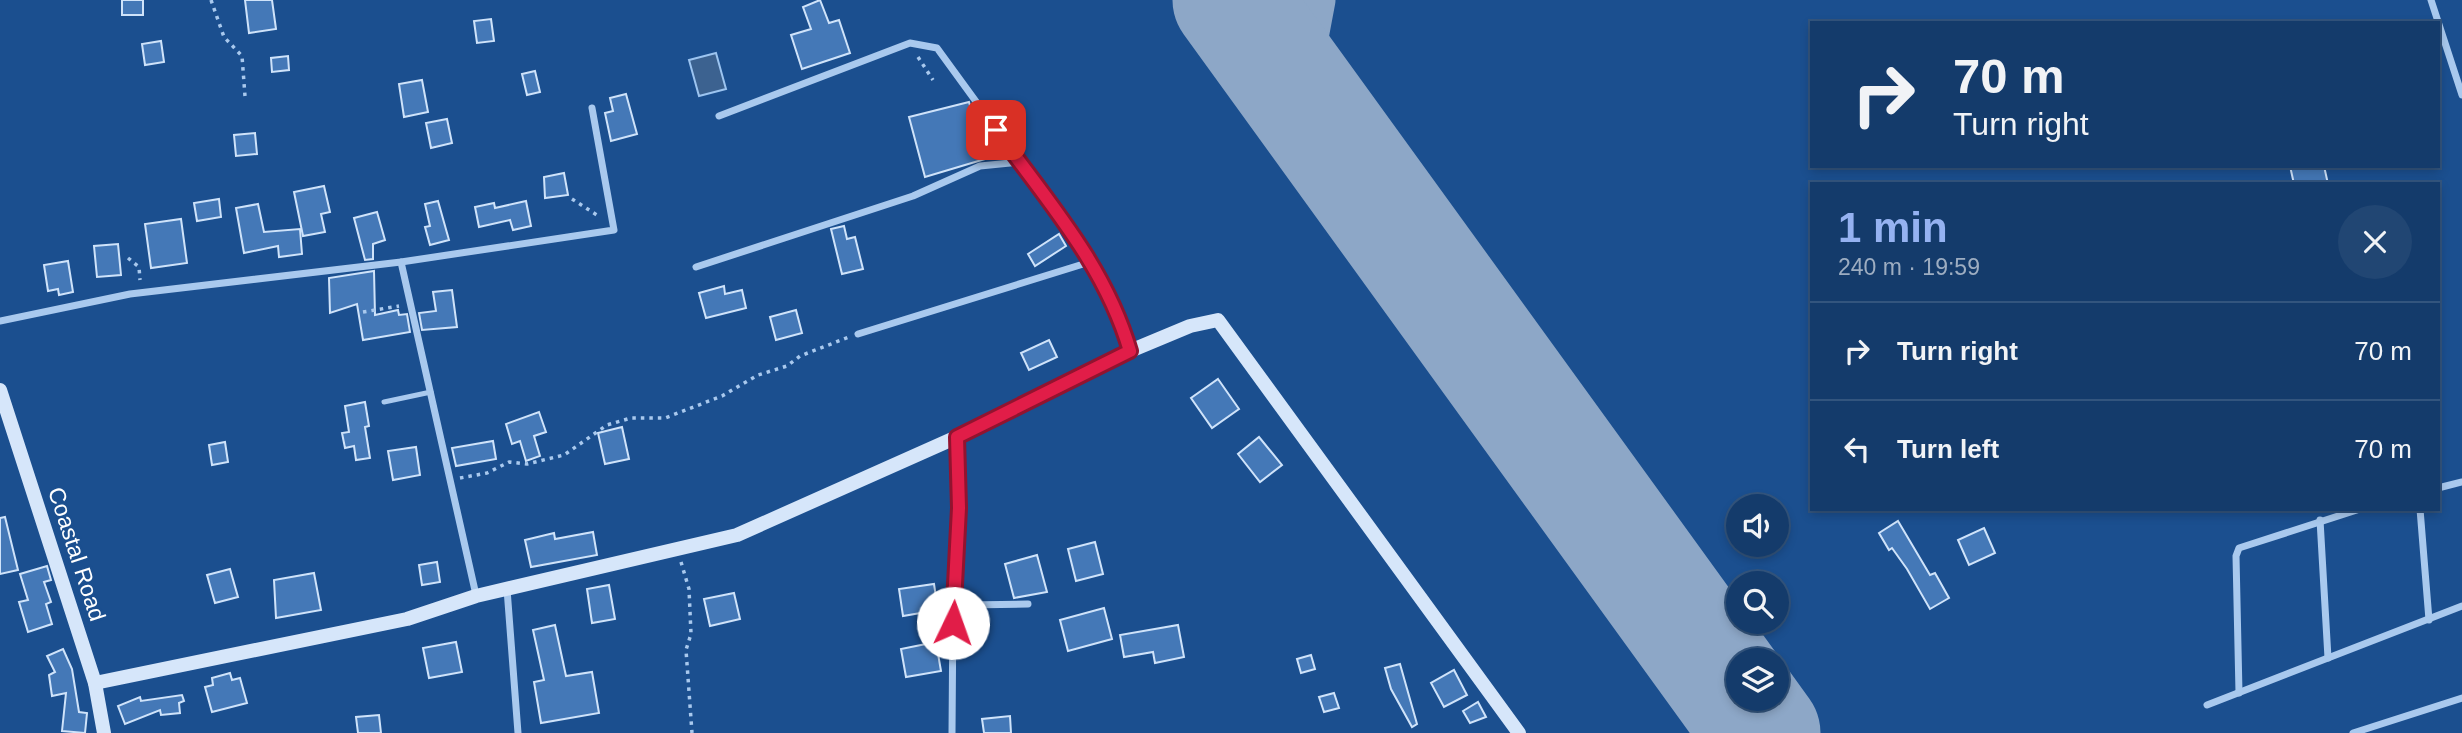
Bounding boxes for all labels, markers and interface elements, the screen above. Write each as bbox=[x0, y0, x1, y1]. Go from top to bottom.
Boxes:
icon: right bbox=[1838, 49, 1929, 140]
text: 70 m bbox=[1953, 49, 2065, 103]
pin bbox=[966, 100, 1026, 160]
text: Turn right bbox=[1953, 106, 2089, 142]
icon: arrive bbox=[977, 111, 1015, 149]
text: 1 min bbox=[1838, 204, 1948, 251]
button: close bbox=[2338, 205, 2412, 279]
text: 240 m · 19:59 bbox=[1838, 254, 1980, 280]
icon: right bbox=[1838, 332, 1876, 370]
text: Turn right bbox=[1897, 336, 2018, 366]
text: 70 m bbox=[2354, 336, 2412, 366]
icon: left bbox=[1838, 430, 1876, 468]
text: Turn left bbox=[1897, 434, 1999, 464]
text: 70 m bbox=[2354, 434, 2412, 464]
street label: Coastal Road bbox=[43, 484, 111, 624]
map controls bbox=[1726, 494, 1789, 711]
button: sound bbox=[1726, 494, 1789, 557]
button: search bbox=[1726, 571, 1789, 634]
position arrow bbox=[916, 586, 990, 660]
button: layers bbox=[1726, 648, 1789, 711]

